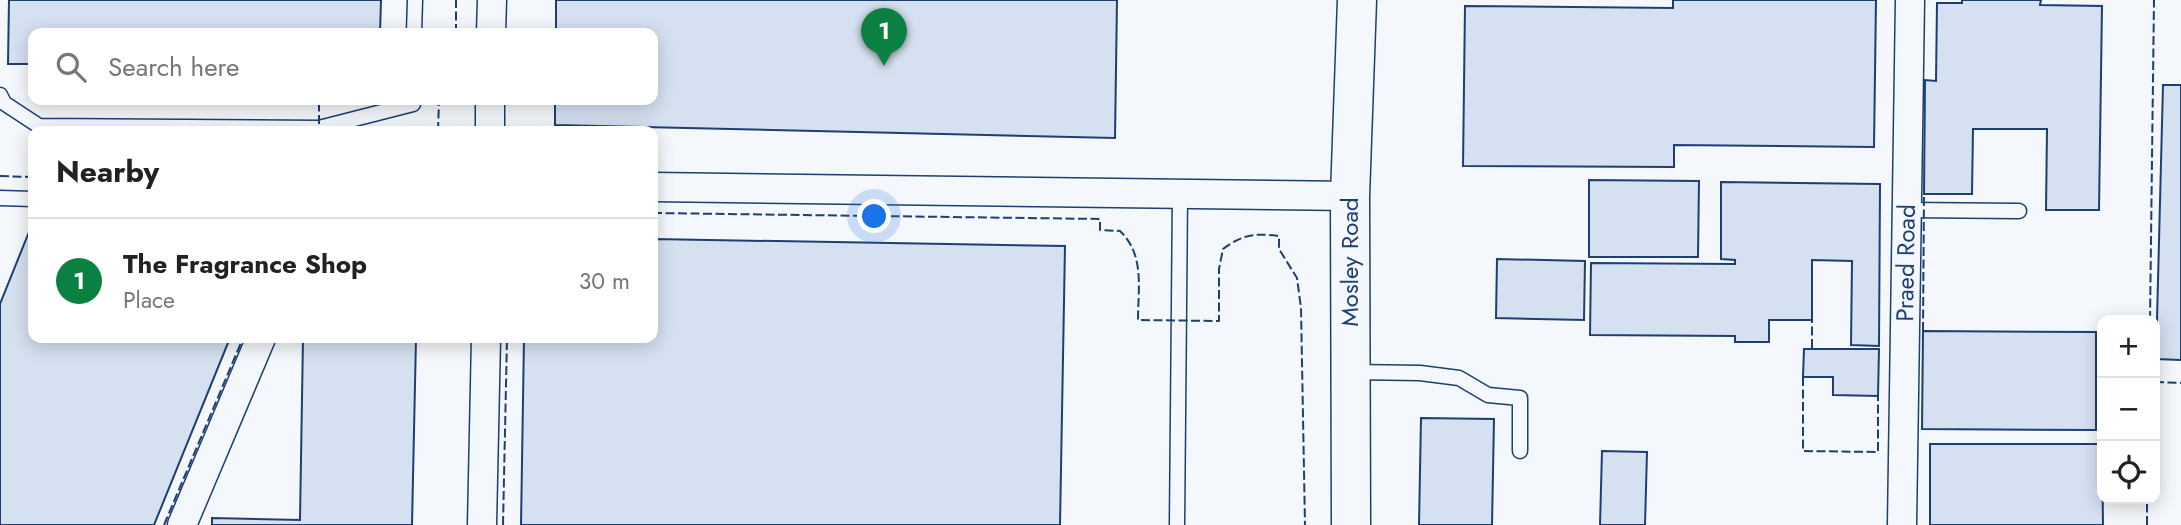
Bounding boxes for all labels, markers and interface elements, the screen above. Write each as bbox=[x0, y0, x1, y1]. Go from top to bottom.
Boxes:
pin: 1 bbox=[861, 8, 907, 66]
search box bbox=[28, 28, 658, 105]
icon: search bbox=[52, 48, 90, 86]
text: Search here bbox=[108, 48, 240, 86]
text: Nearby bbox=[56, 150, 159, 193]
street label: Mosley Road bbox=[1332, 197, 1367, 327]
your location bbox=[857, 199, 891, 233]
street label: Praed Road bbox=[1887, 204, 1924, 322]
text: The Fragrance Shop bbox=[123, 245, 367, 283]
text: 1 bbox=[73, 264, 85, 298]
text: 30 m bbox=[579, 264, 630, 298]
text: Place bbox=[123, 283, 175, 317]
map controls bbox=[2097, 315, 2160, 504]
button: + bbox=[2097, 315, 2160, 378]
button: − bbox=[2097, 378, 2160, 441]
button: locate bbox=[2097, 441, 2160, 504]

